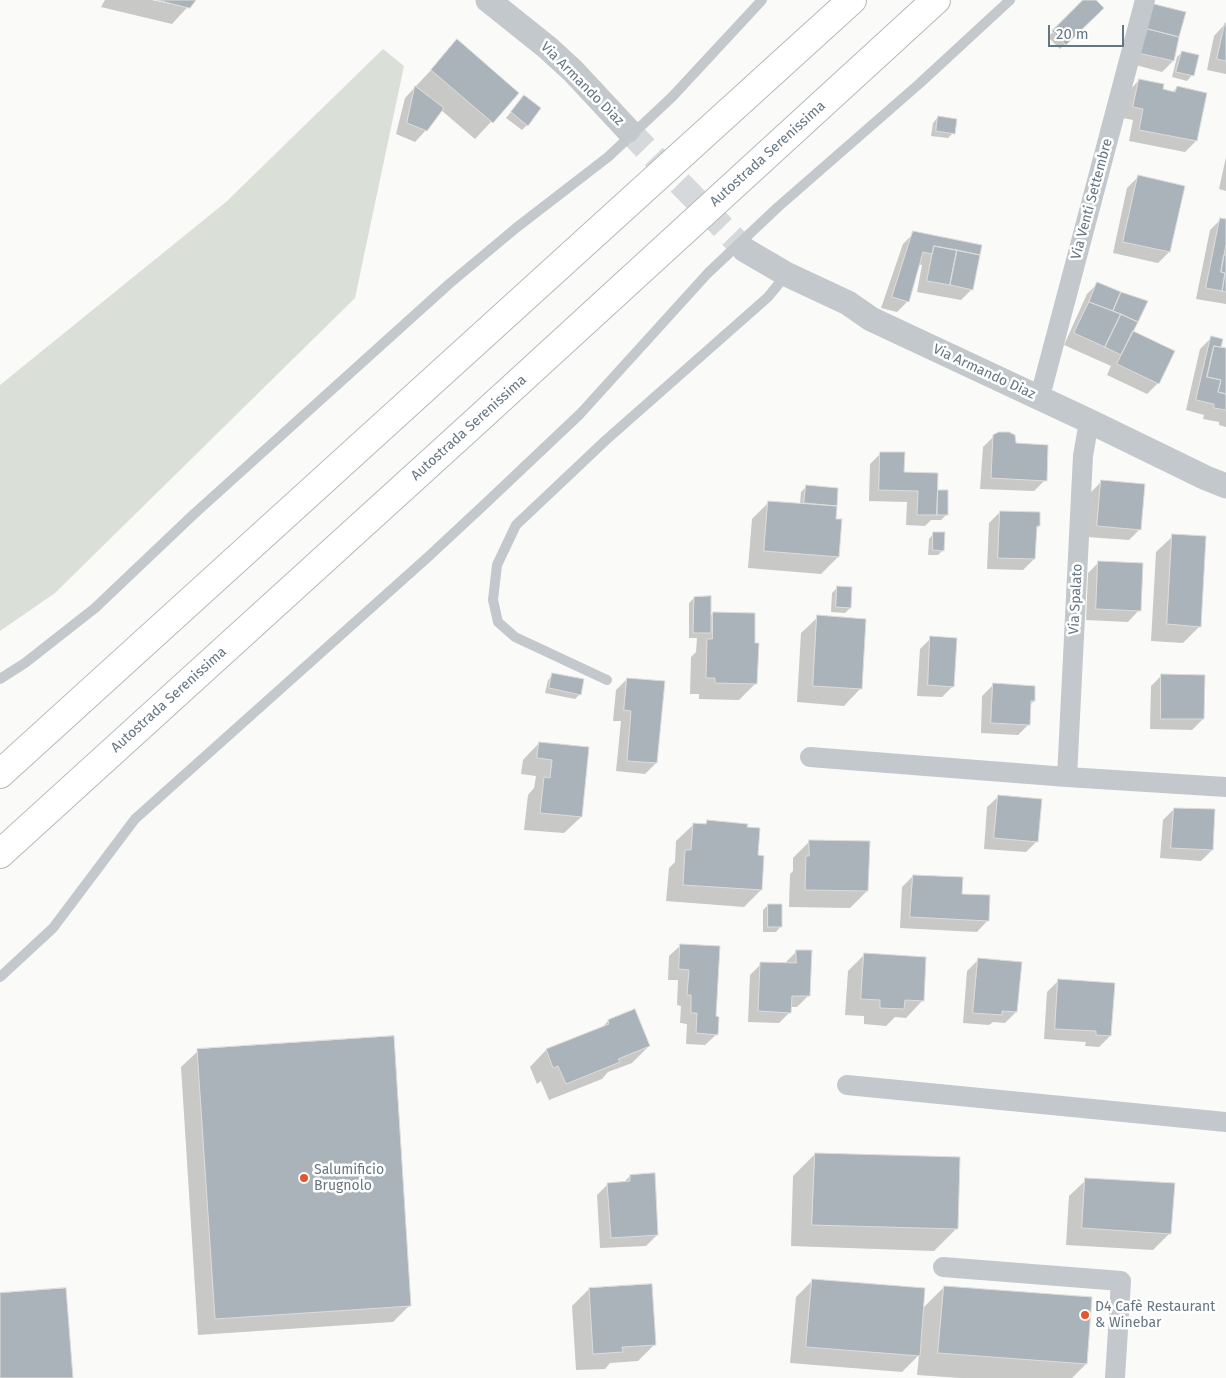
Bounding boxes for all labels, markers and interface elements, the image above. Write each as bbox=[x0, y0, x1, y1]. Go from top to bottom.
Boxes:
scale bar bbox=[1051, 15, 1127, 47]
text: 20 m bbox=[1056, 25, 1089, 43]
street label: Via Armando Diaz bbox=[537, 39, 627, 129]
street label: Autostrada Serenissima bbox=[707, 98, 829, 210]
street label: Via Venti Settembre bbox=[1068, 137, 1116, 261]
street label: Via Armando Diaz bbox=[930, 341, 1038, 403]
street label: Autostrada Serenissima bbox=[408, 372, 530, 484]
street label: Via Spalato bbox=[1066, 563, 1086, 635]
street label: Autostrada Serenissima bbox=[108, 644, 230, 756]
place label: Salumificio Brugnolo bbox=[314, 1162, 384, 1194]
marker: Salumificio Brugnolo bbox=[298, 1172, 310, 1184]
place label: D4 Cafè Restaurant & Winebar bbox=[1095, 1299, 1215, 1331]
marker: D4 Cafè Restaurant & Winebar bbox=[1079, 1309, 1091, 1321]

